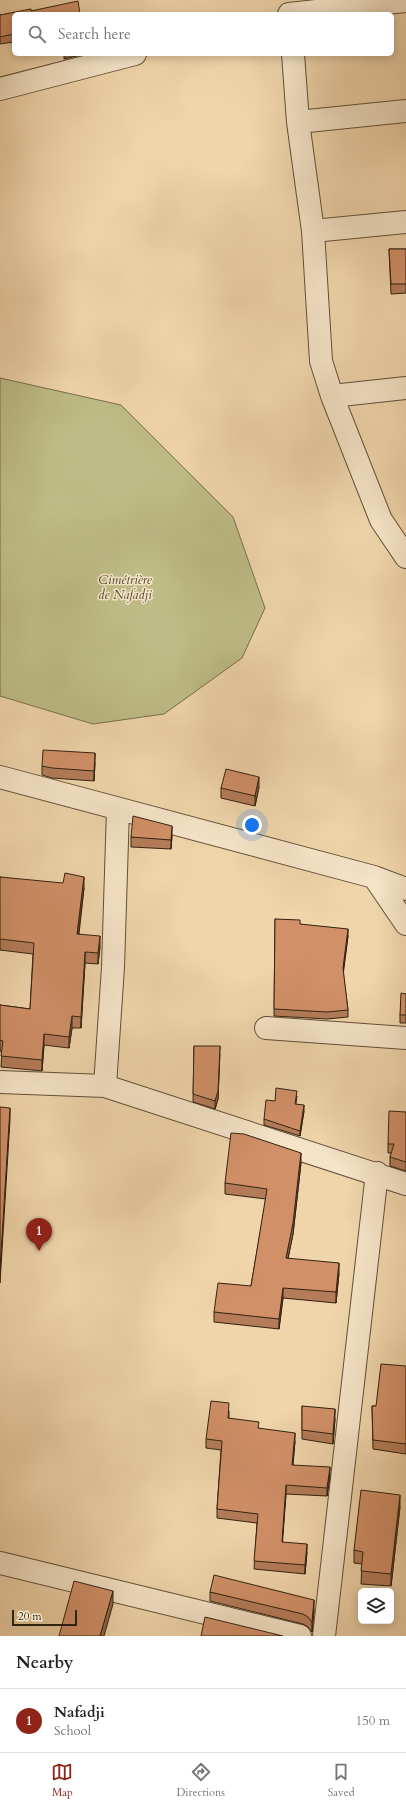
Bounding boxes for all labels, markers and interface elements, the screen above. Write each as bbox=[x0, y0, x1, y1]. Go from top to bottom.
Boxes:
search box bbox=[12, 12, 394, 56]
icon: search bbox=[26, 23, 48, 45]
text: Search here bbox=[58, 24, 131, 44]
park label: Cimétrière de Nafadji bbox=[98, 571, 153, 604]
your location bbox=[242, 815, 262, 835]
pin: 1 bbox=[26, 1218, 52, 1251]
map controls bbox=[358, 1588, 394, 1624]
button: layers bbox=[358, 1588, 394, 1624]
scale bar bbox=[12, 1608, 77, 1627]
text: 20 m bbox=[18, 1609, 42, 1624]
text: Nearby bbox=[16, 1651, 73, 1674]
text: Nafadji bbox=[54, 1702, 105, 1722]
text: 1 bbox=[26, 1712, 32, 1730]
text: 150 m bbox=[356, 1712, 390, 1730]
text: School bbox=[54, 1722, 91, 1740]
tab: Map bbox=[51, 1761, 73, 1800]
tab: Directions bbox=[176, 1761, 225, 1800]
tab: Saved bbox=[328, 1761, 355, 1800]

